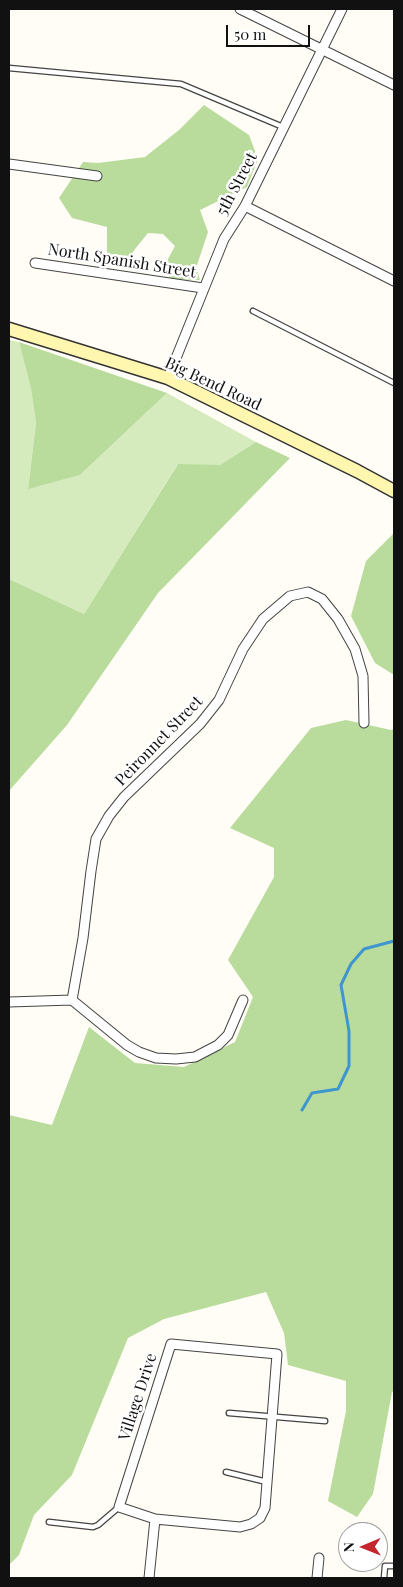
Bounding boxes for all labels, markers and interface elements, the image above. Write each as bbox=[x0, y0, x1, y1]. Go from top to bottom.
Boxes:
scale bar bbox=[228, 15, 312, 47]
text: 50 m bbox=[234, 24, 266, 44]
street label: 5th Street bbox=[212, 149, 262, 219]
street label: North Spanish Street bbox=[47, 240, 197, 282]
street label: Big Bend Road bbox=[162, 353, 264, 415]
street label: Peironnet Street bbox=[111, 692, 207, 790]
street label: Village Drive bbox=[115, 1351, 161, 1443]
north arrow bbox=[338, 1522, 388, 1572]
text: N bbox=[339, 1542, 358, 1552]

